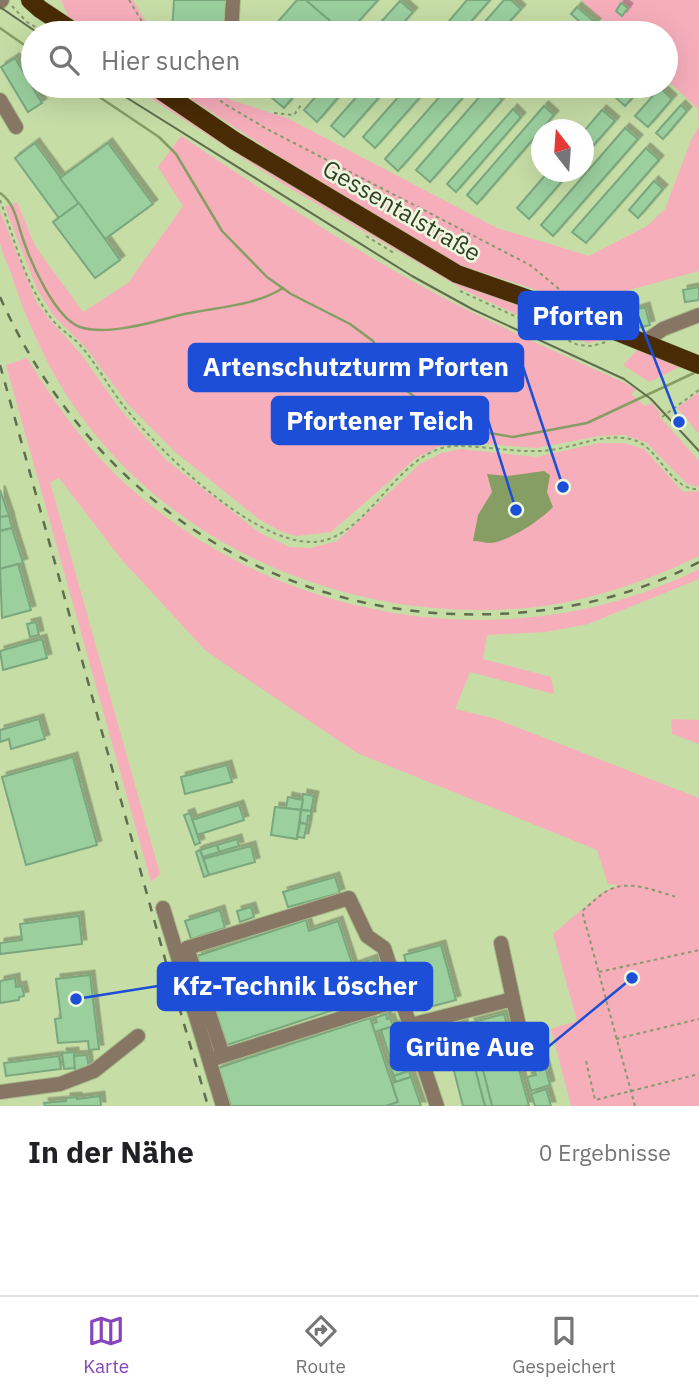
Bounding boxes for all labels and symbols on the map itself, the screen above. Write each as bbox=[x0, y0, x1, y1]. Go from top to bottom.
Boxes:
north arrow bbox=[531, 119, 594, 182]
street label: Gessentalstraße bbox=[317, 152, 487, 268]
callout: Pforten bbox=[519, 292, 638, 339]
text: Pforten bbox=[532, 298, 624, 332]
callout: Artenschutzturm Pforten bbox=[189, 344, 523, 391]
text: Artenschutzturm Pforten bbox=[203, 349, 509, 383]
callout: Pfortener Teich bbox=[272, 397, 488, 444]
text: Pfortener Teich bbox=[286, 403, 474, 437]
callout: Kfz-Technik Löscher bbox=[158, 963, 432, 1010]
text: Kfz-Technik Löscher bbox=[172, 968, 418, 1002]
callout: Grüne Aue bbox=[391, 1023, 548, 1070]
text: Grüne Aue bbox=[406, 1029, 534, 1063]

